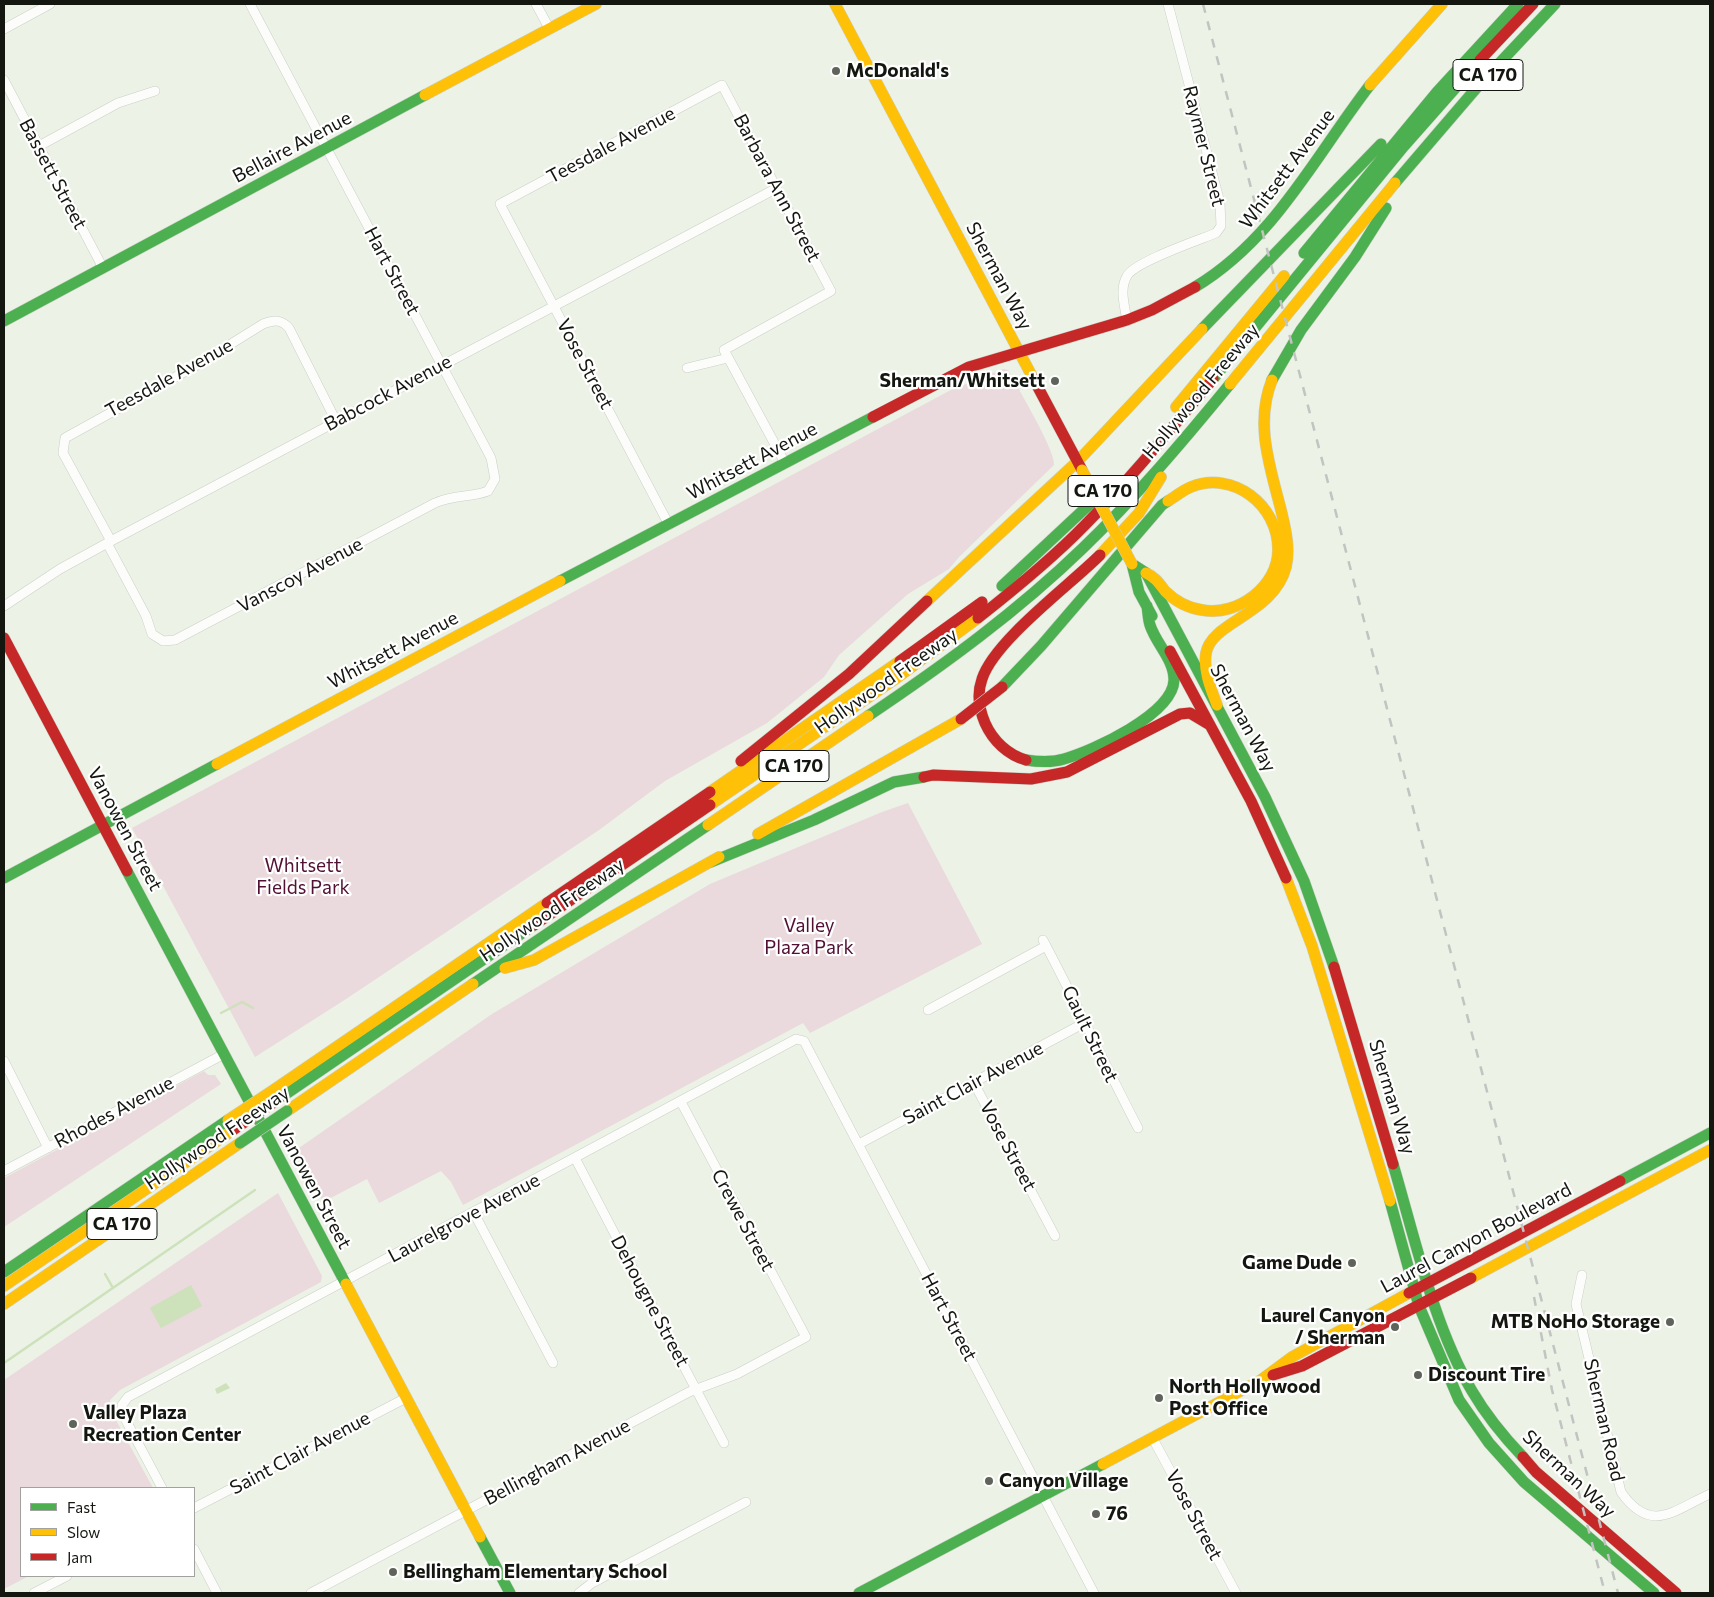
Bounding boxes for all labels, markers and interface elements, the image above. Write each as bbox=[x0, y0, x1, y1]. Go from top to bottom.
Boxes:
place label: McDonald's bbox=[846, 60, 949, 82]
road number: CA 170 bbox=[1453, 60, 1523, 90]
marker: McDonald's bbox=[830, 65, 842, 77]
street label: Raymer Street bbox=[1178, 83, 1230, 209]
street label: Teesdale Avenue bbox=[543, 102, 679, 188]
street label: Whitsett Avenue bbox=[1235, 105, 1339, 233]
street label: Bellaire Avenue bbox=[229, 106, 355, 188]
street label: Barbara Ann Street bbox=[728, 110, 826, 266]
street label: Bassett Street bbox=[14, 115, 92, 233]
street label: Sherman Way bbox=[961, 218, 1037, 334]
street label: Hart Street bbox=[359, 223, 425, 319]
street label: Vose Street bbox=[552, 315, 618, 413]
street label: Hollywood Freeway bbox=[1138, 319, 1264, 463]
street label: Teesdale Avenue bbox=[101, 334, 237, 422]
street label: Babcock Avenue bbox=[320, 350, 456, 436]
place label: Sherman/Whitsett bbox=[880, 370, 1045, 392]
marker: Sherman/Whitsett bbox=[1049, 375, 1061, 387]
street label: Whitsett Avenue bbox=[683, 417, 821, 505]
road number: CA 170 bbox=[1068, 476, 1138, 506]
street label: Vanscoy Avenue bbox=[233, 532, 367, 618]
street label: Whitsett Avenue bbox=[324, 606, 462, 694]
street label: Hollywood Freeway bbox=[810, 623, 962, 739]
street label: Sherman Way bbox=[1205, 660, 1281, 776]
road number: CA 170 bbox=[759, 750, 829, 781]
street label: Vanowen Street bbox=[83, 763, 167, 895]
street label: Hollywood Freeway bbox=[475, 853, 629, 967]
park label: Whitsett Fields Park bbox=[256, 855, 350, 899]
park label: Valley Plaza Park bbox=[764, 915, 854, 959]
street label: Gault Street bbox=[1057, 982, 1123, 1086]
street label: Saint Clair Avenue bbox=[899, 1036, 1047, 1130]
street label: Sherman Way bbox=[1364, 1037, 1420, 1157]
street label: Rhodes Avenue bbox=[51, 1071, 177, 1153]
street label: Hollywood Freeway bbox=[140, 1081, 294, 1195]
street label: Vose Street bbox=[975, 1097, 1041, 1195]
street label: Vanowen Street bbox=[272, 1121, 356, 1253]
street label: Crewe Street bbox=[707, 1165, 779, 1275]
street label: Laurelgrove Avenue bbox=[384, 1168, 544, 1268]
street label: Laurel Canyon Boulevard bbox=[1377, 1178, 1575, 1298]
road number: CA 170 bbox=[87, 1208, 157, 1240]
street label: Dehougne Street bbox=[606, 1231, 694, 1371]
place label: Game Dude bbox=[1242, 1252, 1342, 1274]
marker: Game Dude bbox=[1346, 1257, 1358, 1269]
street label: Hart Street bbox=[916, 1269, 982, 1365]
place label: Laurel Canyon / Sherman bbox=[1261, 1305, 1385, 1349]
place label: MTB NoHo Storage bbox=[1491, 1311, 1660, 1333]
marker: MTB NoHo Storage bbox=[1664, 1316, 1676, 1328]
marker: Laurel Canyon / Sherman bbox=[1389, 1321, 1401, 1333]
street label: Sherman Road bbox=[1579, 1357, 1629, 1483]
place label: Discount Tire bbox=[1428, 1364, 1545, 1386]
marker: Discount Tire bbox=[1412, 1369, 1424, 1381]
place label: North Hollywood Post Office bbox=[1169, 1376, 1321, 1420]
marker: North Hollywood Post Office bbox=[1153, 1392, 1165, 1404]
place label: Valley Plaza Recreation Center bbox=[83, 1402, 241, 1446]
street label: Saint Clair Avenue bbox=[226, 1406, 374, 1500]
street label: Bellingham Avenue bbox=[480, 1414, 634, 1510]
marker: Valley Plaza Recreation Center bbox=[67, 1418, 79, 1430]
street label: Sherman Way bbox=[1518, 1425, 1620, 1523]
street label: Vose Street bbox=[1161, 1466, 1227, 1564]
place label: Canyon Village bbox=[999, 1470, 1128, 1492]
marker: Canyon Village bbox=[983, 1475, 995, 1487]
legend bbox=[20, 1487, 195, 1577]
text: Fast bbox=[67, 1498, 96, 1516]
place label: 76 bbox=[1106, 1503, 1128, 1525]
marker: 76 bbox=[1090, 1508, 1102, 1520]
text: Slow bbox=[67, 1523, 100, 1541]
text: Jam bbox=[67, 1548, 92, 1566]
place label: Bellingham Elementary School bbox=[403, 1561, 667, 1583]
marker: Bellingham Elementary School bbox=[387, 1566, 399, 1578]

